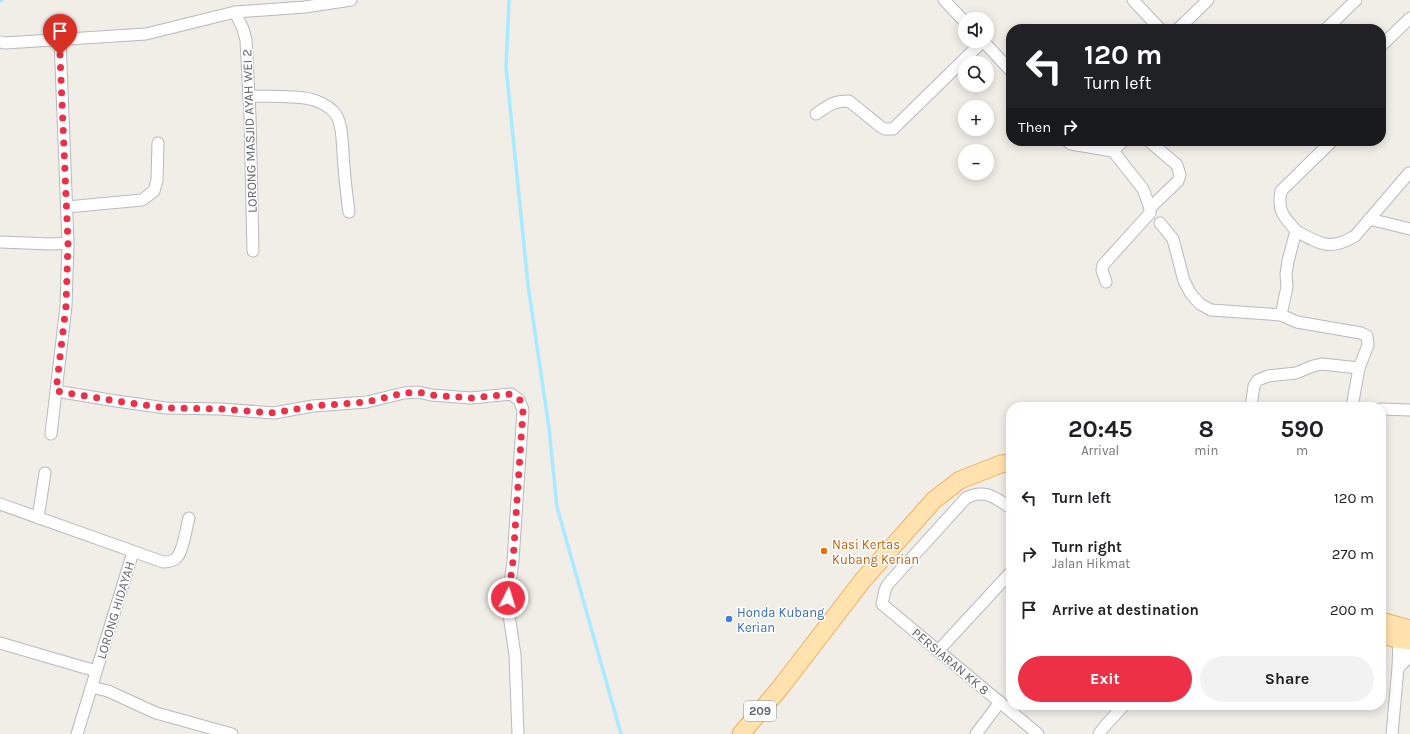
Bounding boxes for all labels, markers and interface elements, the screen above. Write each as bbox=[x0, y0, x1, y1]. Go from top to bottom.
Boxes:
map controls bbox=[958, 12, 994, 180]
button: sound bbox=[958, 12, 994, 48]
pin bbox=[43, 14, 77, 55]
icon: arrive bbox=[49, 20, 71, 42]
text: 120 m bbox=[1084, 38, 1162, 71]
icon: left bbox=[1018, 40, 1070, 92]
street label: LORONG MASJID AYAH WEI 2 bbox=[239, 49, 260, 213]
button: search bbox=[958, 56, 994, 92]
text: Turn left bbox=[1084, 72, 1152, 94]
button: + bbox=[958, 100, 994, 136]
icon: right bbox=[1059, 116, 1081, 138]
text: Then bbox=[1018, 118, 1051, 136]
button: − bbox=[958, 144, 994, 180]
text: 20:45 bbox=[1068, 415, 1132, 443]
text: 8 bbox=[1199, 415, 1214, 443]
text: 590 bbox=[1280, 415, 1324, 443]
text: Arrival bbox=[1081, 443, 1119, 458]
text: min bbox=[1194, 443, 1218, 458]
text: m bbox=[1296, 443, 1308, 458]
icon: left bbox=[1018, 487, 1040, 509]
text: Turn left bbox=[1052, 489, 1111, 507]
text: 120 m bbox=[1334, 489, 1374, 507]
place label: Nasi Kertas Kubang Kerian bbox=[832, 537, 919, 567]
text: Turn right bbox=[1052, 538, 1122, 556]
icon: right bbox=[1018, 543, 1040, 565]
text: 270 m bbox=[1332, 545, 1374, 563]
marker: Nasi Kertas Kubang Kerian bbox=[819, 546, 829, 556]
text: Jalan Hikmat bbox=[1052, 556, 1130, 571]
street label: LORONG HIDAYAH bbox=[93, 559, 138, 661]
position arrow bbox=[487, 577, 529, 619]
icon: arrive bbox=[1018, 599, 1040, 621]
text: Arrive at destination bbox=[1052, 601, 1199, 619]
text: 200 m bbox=[1330, 601, 1374, 619]
place label: Honda Kubang Kerian bbox=[737, 605, 825, 635]
marker: Honda Kubang Kerian bbox=[724, 614, 734, 624]
street label: PERSIARAN KK 8 bbox=[909, 625, 992, 698]
button: Exit bbox=[1018, 656, 1192, 702]
button: Share bbox=[1200, 656, 1374, 702]
road number: 209 bbox=[744, 701, 776, 721]

